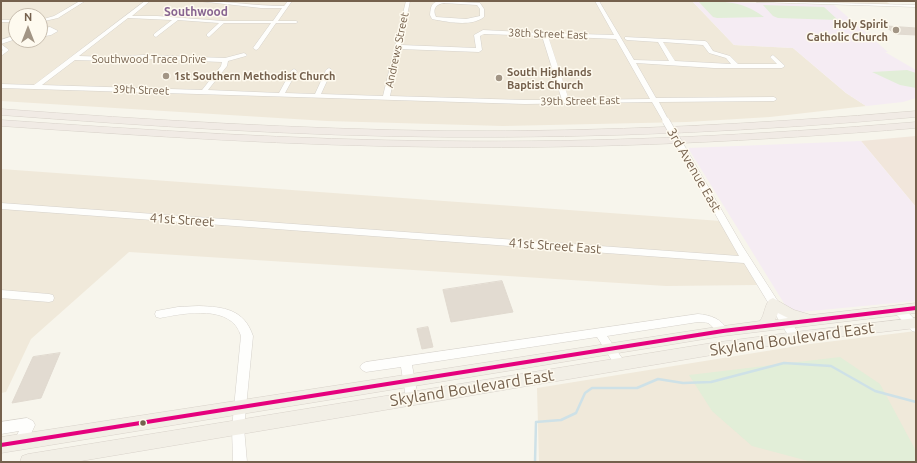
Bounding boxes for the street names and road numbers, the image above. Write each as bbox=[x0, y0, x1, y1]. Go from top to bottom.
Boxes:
street label: Andrews Street bbox=[383, 11, 411, 89]
street label: 38th Street East bbox=[508, 26, 588, 42]
street label: Southwood Trace Drive bbox=[92, 52, 206, 66]
street label: 39th Street bbox=[113, 82, 169, 98]
street label: 39th Street East bbox=[540, 94, 620, 108]
street label: 3rd Avenue East bbox=[664, 125, 724, 215]
street label: 41st Street bbox=[149, 210, 215, 230]
street label: 41st Street East bbox=[508, 235, 602, 257]
street label: Skyland Boulevard East bbox=[708, 318, 876, 360]
street label: Skyland Boulevard East bbox=[389, 366, 555, 410]

